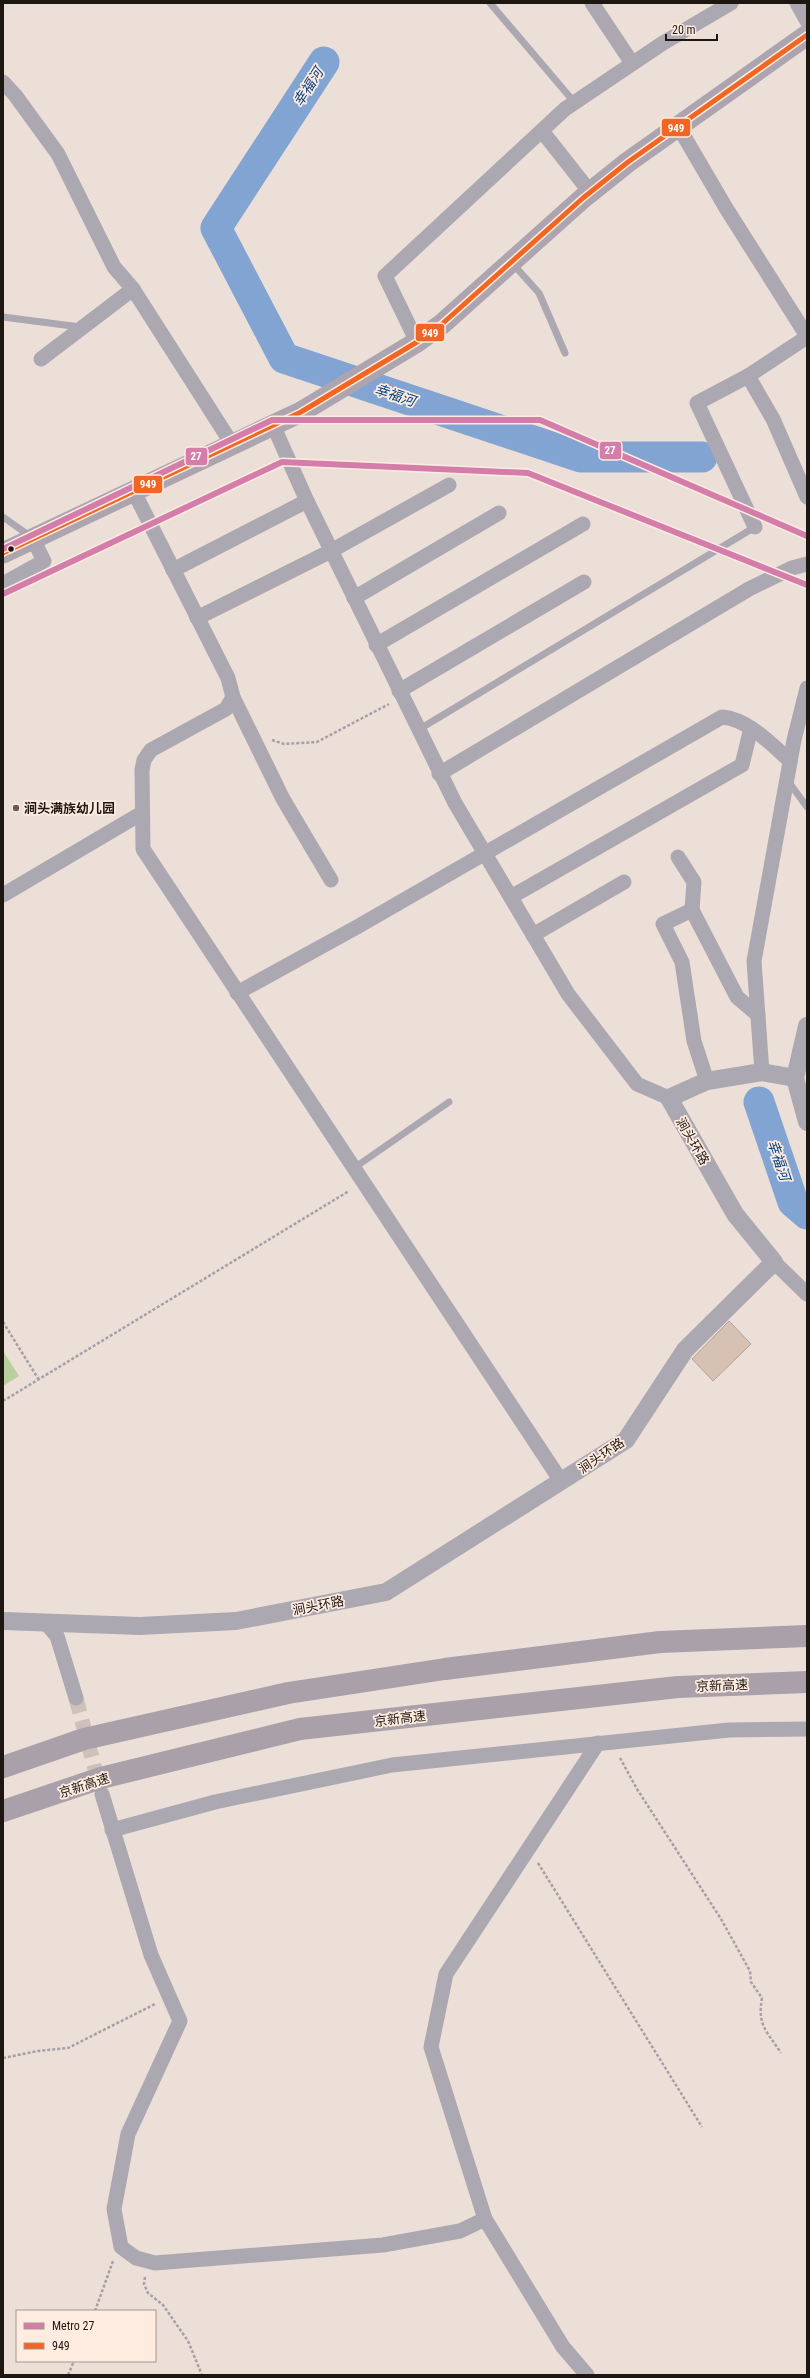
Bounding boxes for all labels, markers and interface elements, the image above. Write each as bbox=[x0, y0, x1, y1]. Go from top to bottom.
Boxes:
scale bar bbox=[666, 16, 717, 42]
text: 20 m bbox=[672, 23, 696, 37]
water label: 幸福河 bbox=[290, 63, 328, 109]
line badge: 949 bbox=[661, 118, 691, 137]
text: 949 bbox=[668, 122, 684, 135]
line badge: 949 bbox=[415, 323, 445, 342]
text: 949 bbox=[422, 327, 438, 340]
water label: 幸福河 bbox=[373, 381, 420, 410]
line badge: 27 bbox=[599, 441, 622, 460]
text: 27 bbox=[604, 444, 616, 457]
line badge: 27 bbox=[185, 447, 208, 466]
text: 27 bbox=[190, 450, 202, 463]
line badge: 949 bbox=[133, 475, 163, 494]
text: 949 bbox=[140, 478, 156, 491]
unlabelled marker bbox=[6, 544, 16, 554]
place label: 涧头满族幼儿园 bbox=[24, 801, 115, 816]
marker: 涧头满族幼儿园 bbox=[11, 803, 21, 813]
street label: 涧头环路 bbox=[673, 1115, 712, 1168]
water label: 幸福河 bbox=[765, 1138, 794, 1185]
street label: 涧头环路 bbox=[576, 1435, 627, 1476]
street label: 涧头环路 bbox=[291, 1593, 345, 1618]
street label: 京新高速 bbox=[696, 1677, 748, 1694]
street label: 京新高速 bbox=[373, 1708, 427, 1729]
street label: 京新高速 bbox=[57, 1770, 111, 1801]
legend bbox=[16, 2310, 156, 2362]
text: Metro 27 bbox=[52, 2319, 94, 2333]
text: 949 bbox=[52, 2339, 70, 2353]

